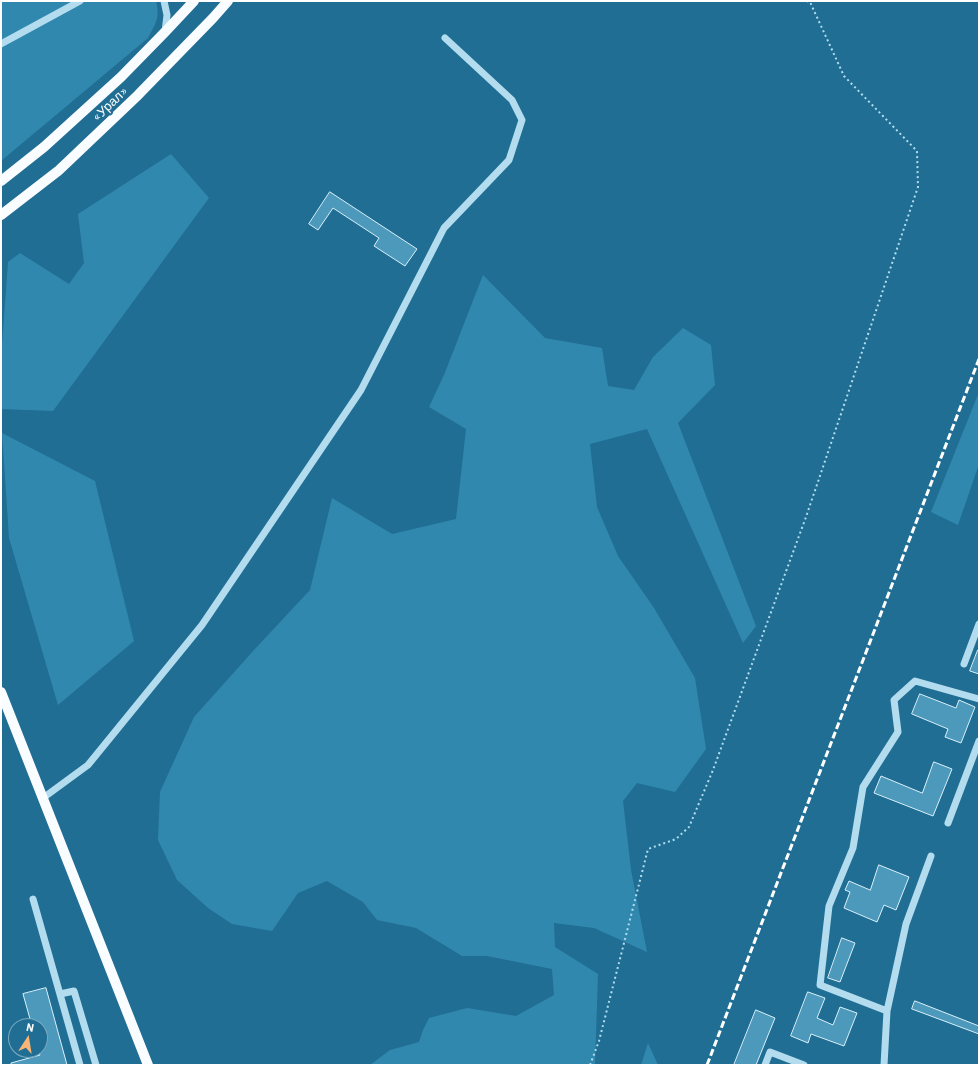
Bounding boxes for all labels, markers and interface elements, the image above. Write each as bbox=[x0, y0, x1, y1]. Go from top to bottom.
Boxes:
street label: «Урал» bbox=[89, 83, 131, 125]
north arrow bbox=[8, 1018, 48, 1058]
text: N bbox=[25, 1020, 35, 1034]

